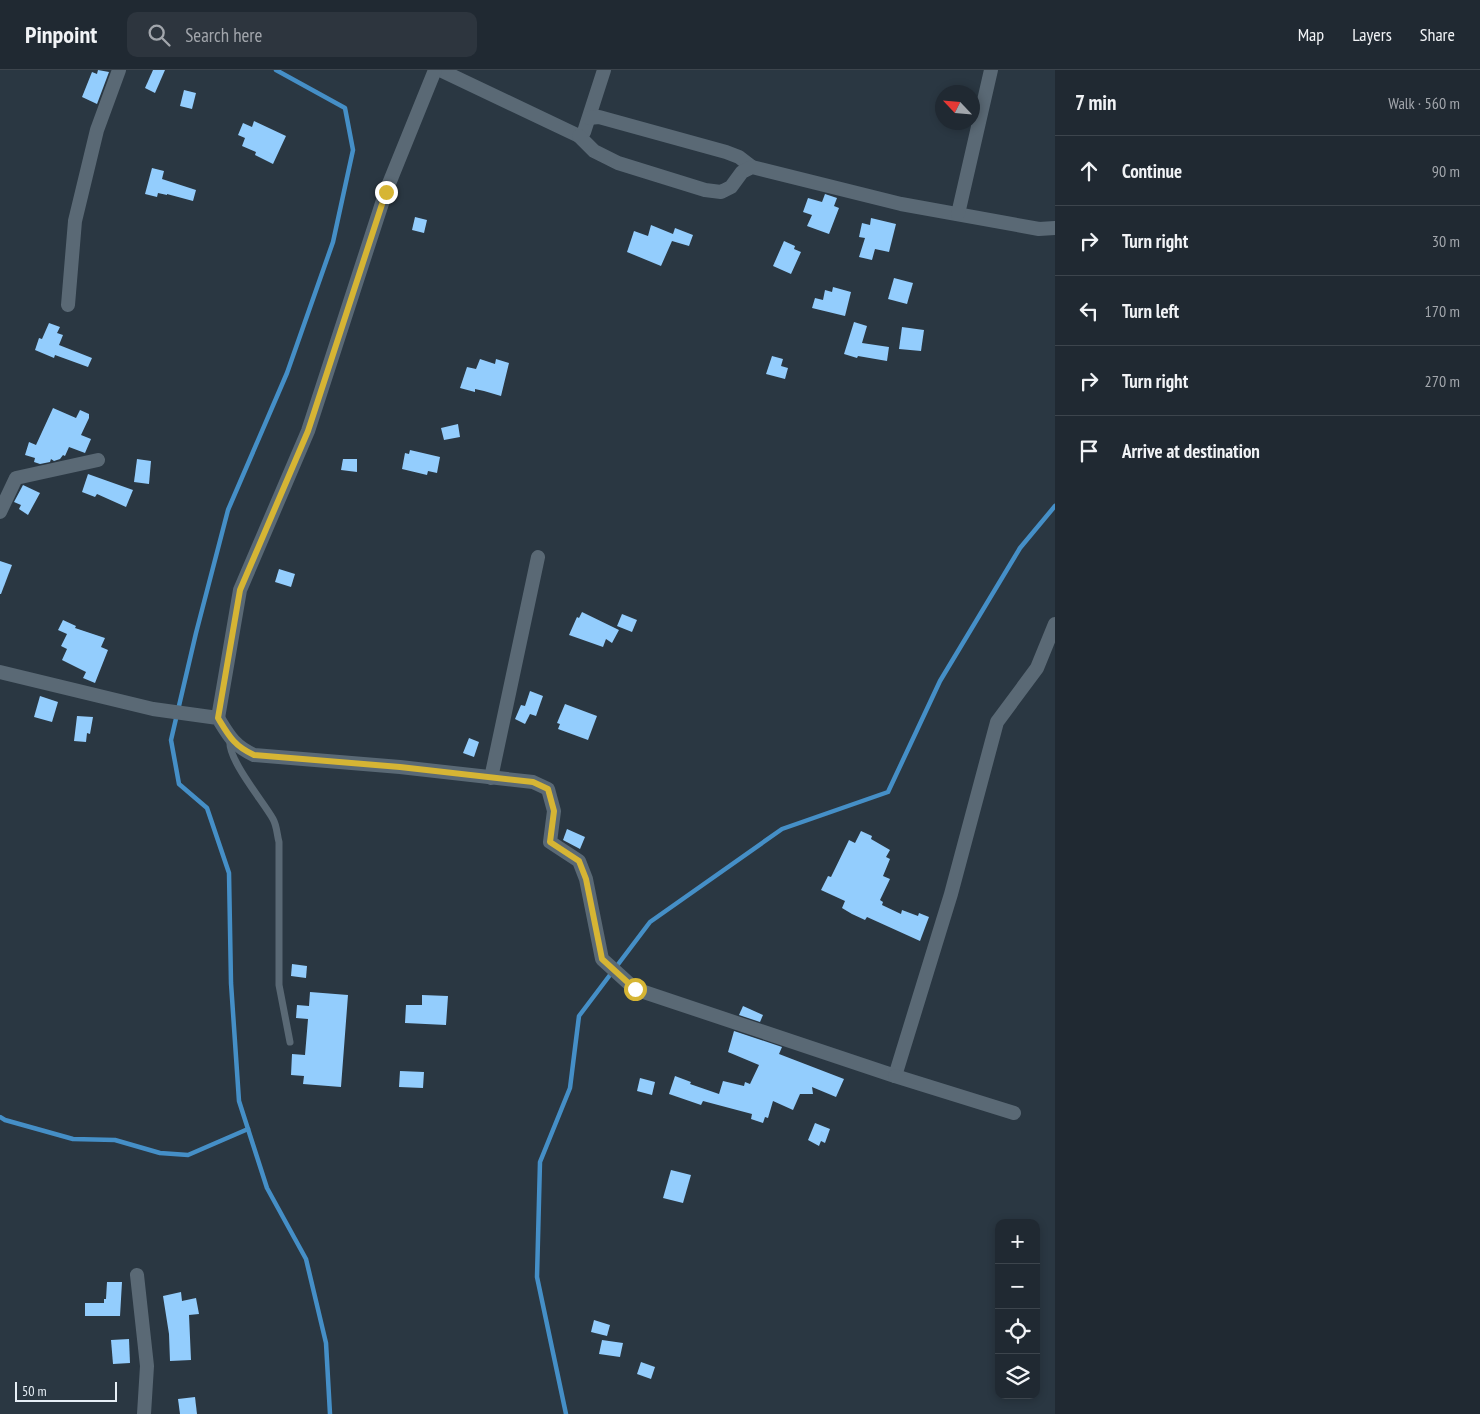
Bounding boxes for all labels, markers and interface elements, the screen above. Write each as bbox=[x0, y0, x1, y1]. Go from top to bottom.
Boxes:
search box bbox=[127, 12, 477, 57]
text: Pinpoint bbox=[25, 19, 97, 50]
icon: search bbox=[145, 21, 173, 49]
text: Search here bbox=[185, 23, 262, 47]
text: Map bbox=[1298, 23, 1324, 46]
text: Layers bbox=[1352, 23, 1392, 46]
text: Share bbox=[1420, 23, 1455, 46]
north arrow bbox=[935, 85, 980, 130]
text: 7 min bbox=[1075, 89, 1117, 116]
text: Walk · 560 m bbox=[1388, 93, 1460, 113]
icon: ahead bbox=[1075, 157, 1103, 185]
text: Continue bbox=[1122, 159, 1182, 183]
text: 90 m bbox=[1432, 161, 1460, 181]
route end bbox=[375, 181, 398, 204]
icon: right bbox=[1075, 227, 1103, 255]
text: Turn right bbox=[1122, 229, 1188, 253]
text: 30 m bbox=[1432, 231, 1460, 251]
icon: left bbox=[1075, 297, 1103, 325]
text: Turn left bbox=[1122, 299, 1179, 323]
text: 170 m bbox=[1425, 301, 1460, 321]
icon: right bbox=[1075, 367, 1103, 395]
text: Turn right bbox=[1122, 369, 1188, 393]
text: 270 m bbox=[1425, 371, 1460, 391]
icon: arrive bbox=[1075, 437, 1103, 465]
text: Arrive at destination bbox=[1122, 439, 1260, 463]
route start bbox=[624, 978, 647, 1001]
map controls bbox=[995, 1219, 1040, 1399]
button: + bbox=[995, 1219, 1040, 1264]
button: − bbox=[995, 1264, 1040, 1309]
button: locate bbox=[995, 1309, 1040, 1354]
button: layers bbox=[995, 1354, 1040, 1399]
scale bar bbox=[15, 1379, 118, 1402]
text: 50 m bbox=[22, 1382, 47, 1400]

